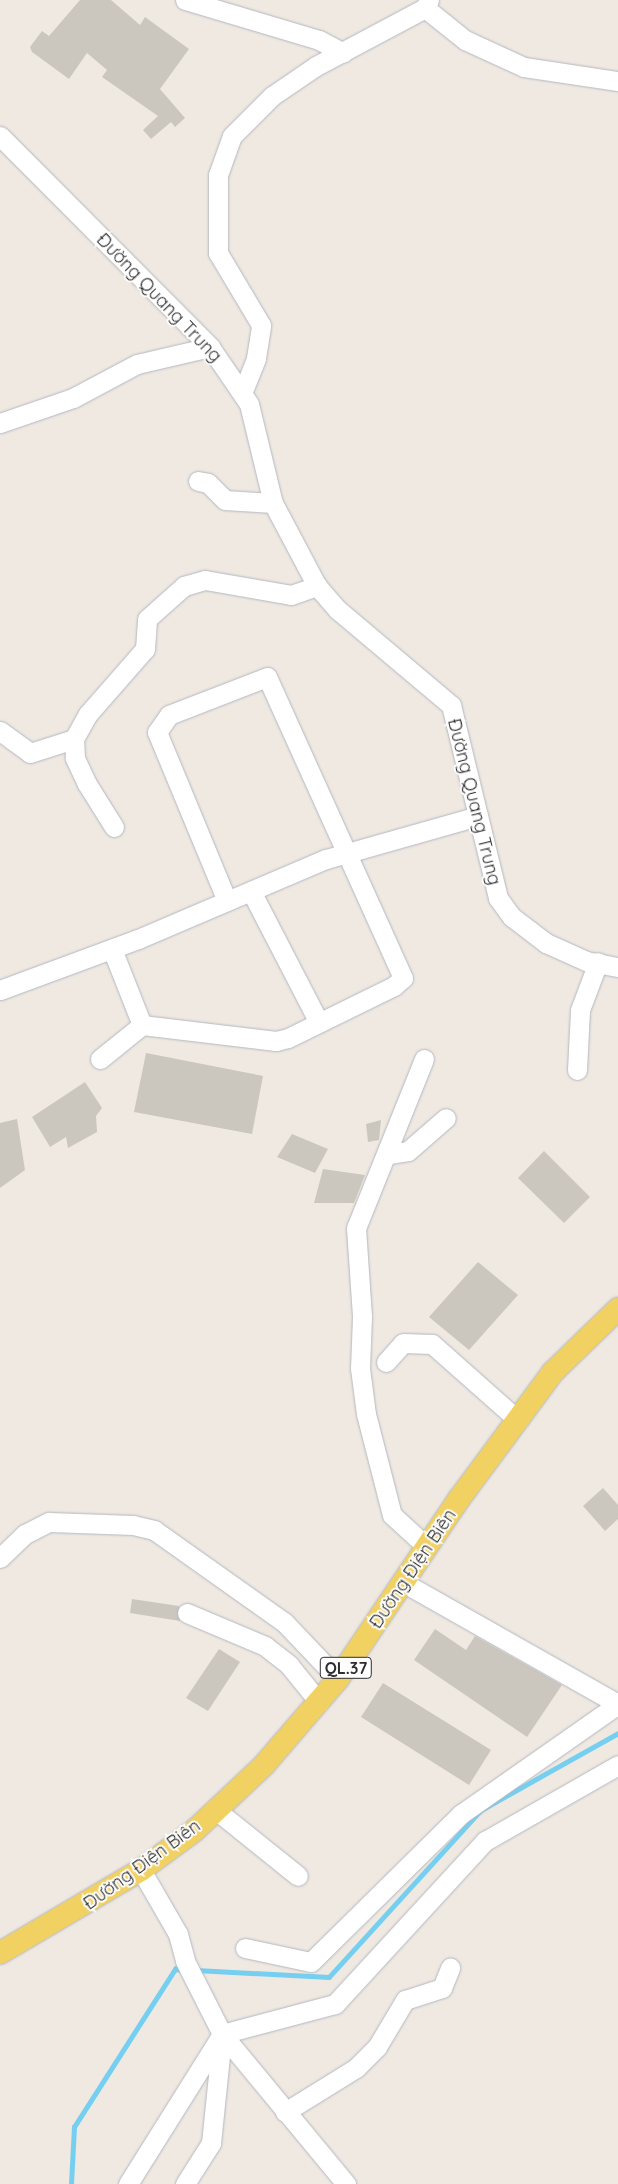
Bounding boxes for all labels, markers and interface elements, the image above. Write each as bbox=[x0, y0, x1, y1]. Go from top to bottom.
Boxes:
street label: Đường Quang Trung bbox=[92, 229, 226, 367]
street label: Đường Quang Trung bbox=[443, 716, 505, 888]
street label: Đường Điện Biên bbox=[365, 1505, 461, 1633]
road number: QL.37 bbox=[320, 1655, 372, 1682]
street label: Đường Điện Biên bbox=[79, 1815, 205, 1915]

